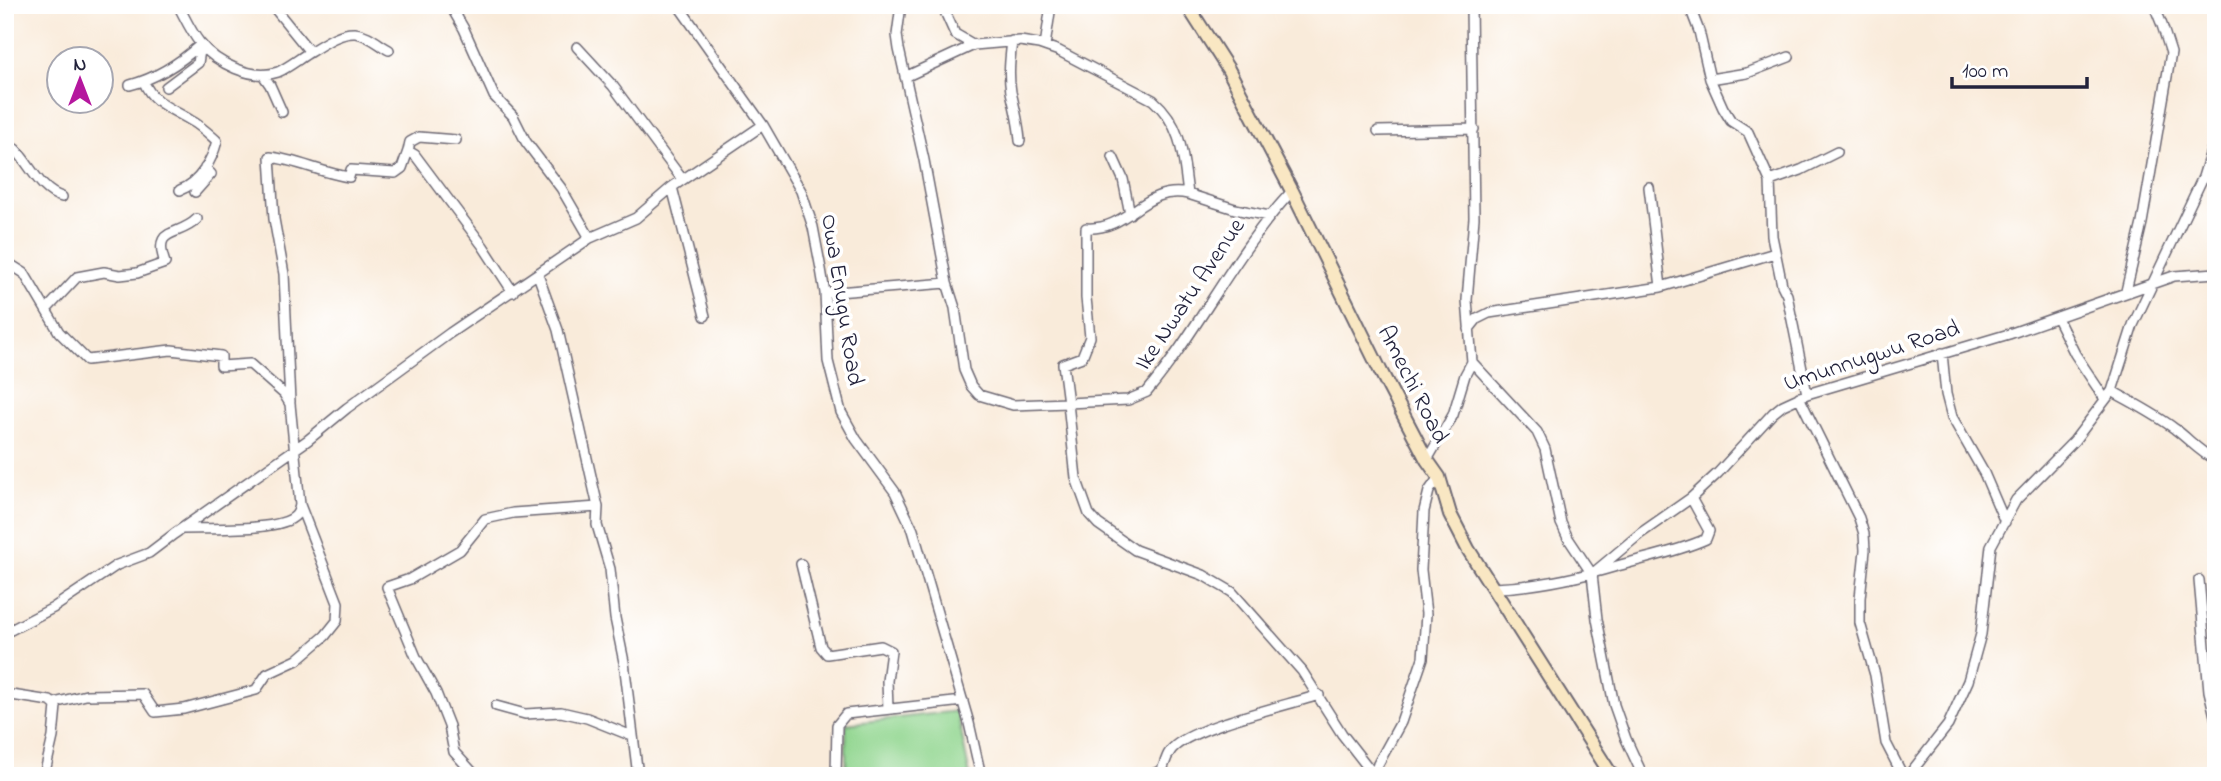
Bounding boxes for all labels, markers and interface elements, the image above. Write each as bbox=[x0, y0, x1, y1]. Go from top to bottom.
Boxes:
north arrow bbox=[46, 46, 116, 116]
scale bar bbox=[1952, 46, 2086, 90]
text: N bbox=[74, 52, 87, 79]
text: 100 m bbox=[1962, 57, 2008, 87]
street label: Owa Enugu Road bbox=[810, 212, 872, 389]
street label: Ike Nwatu Avenue bbox=[1127, 212, 1255, 378]
street label: Umunnugwu Road bbox=[1779, 312, 1965, 402]
street label: Amechi Road bbox=[1367, 320, 1457, 451]

